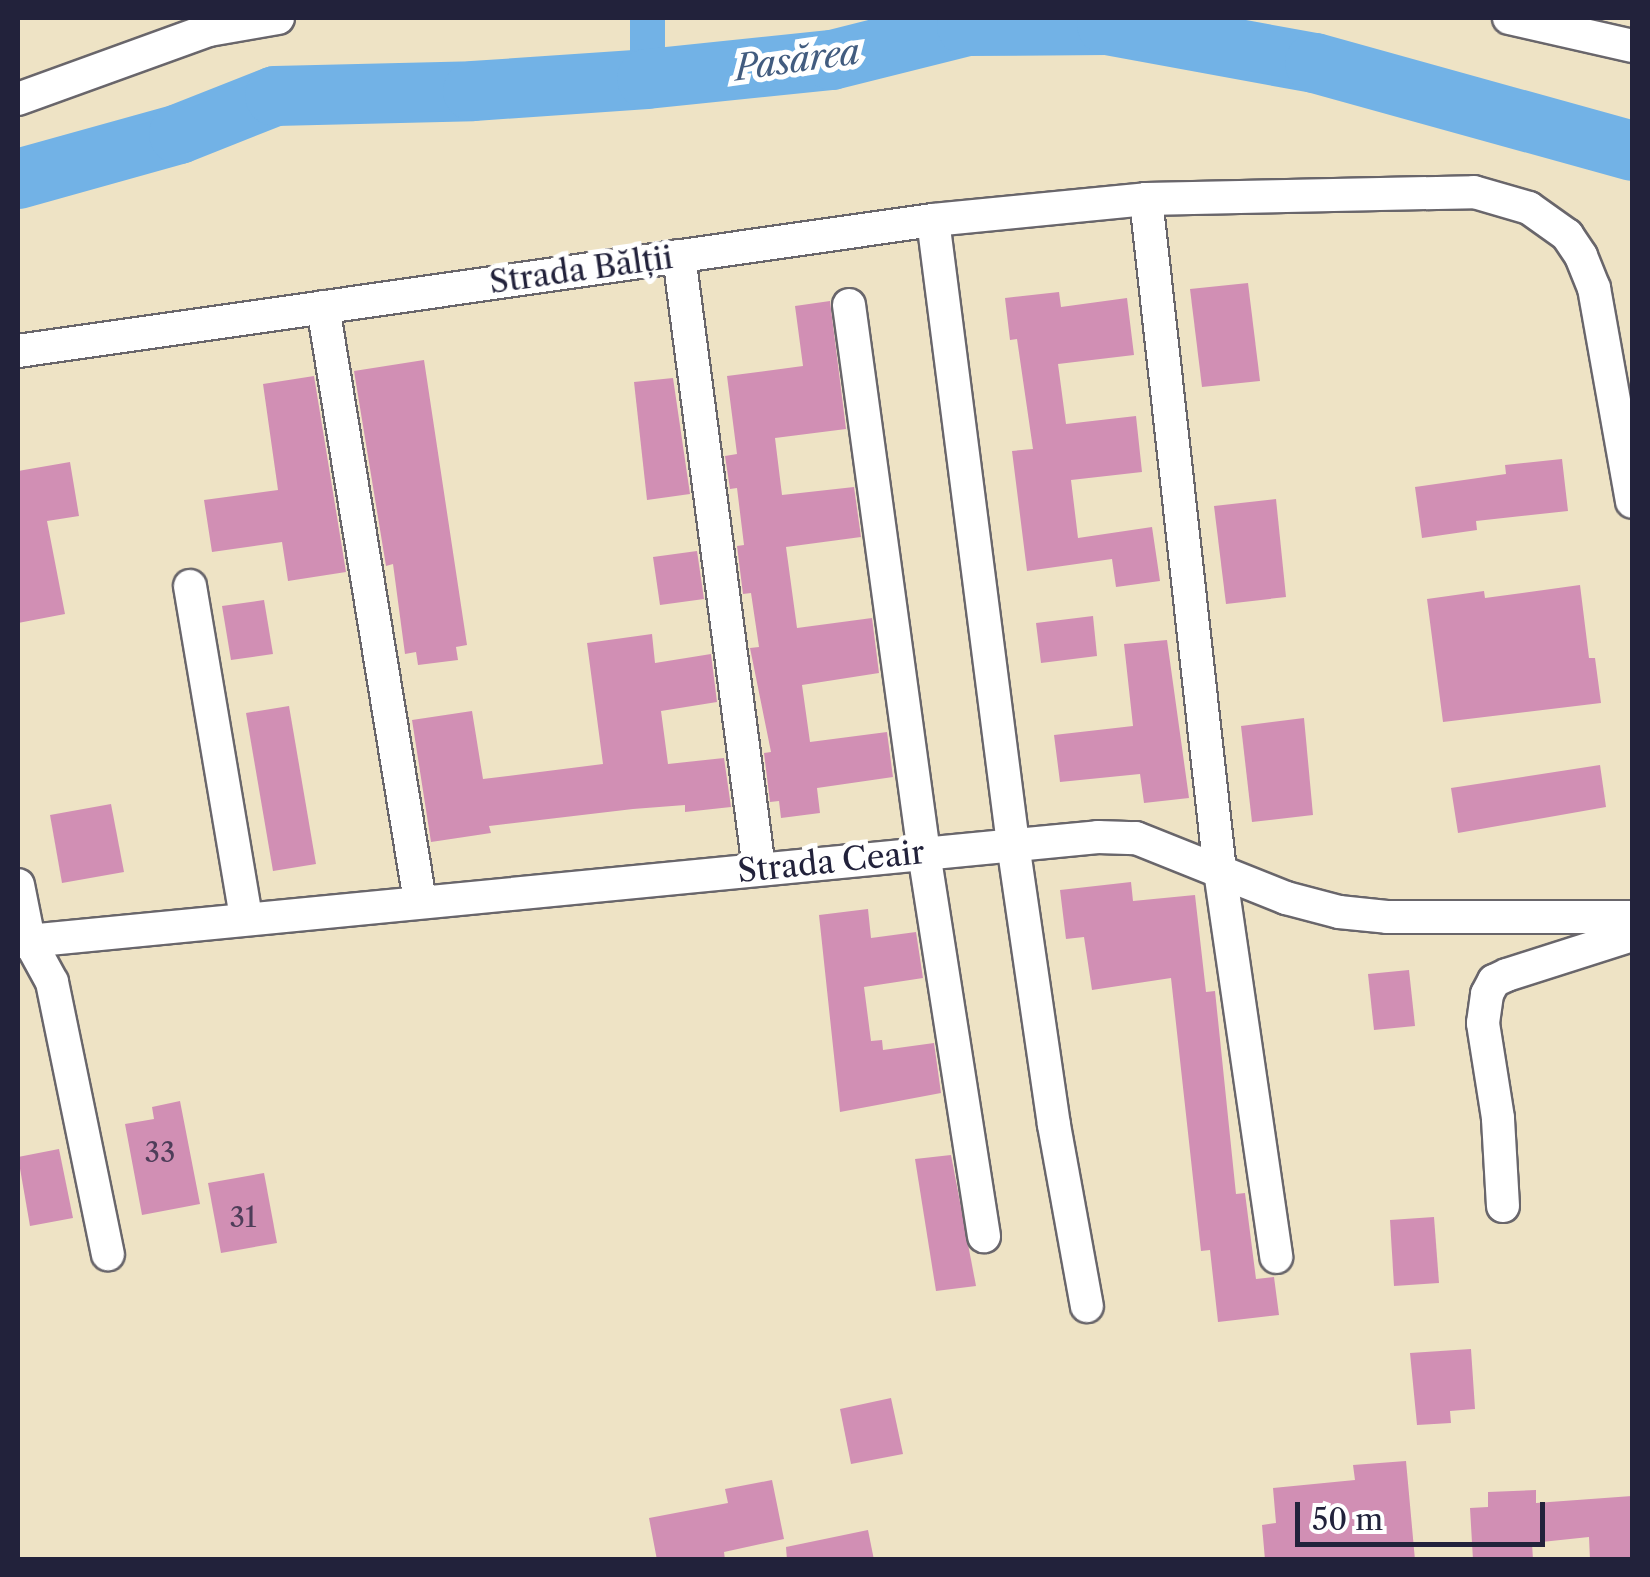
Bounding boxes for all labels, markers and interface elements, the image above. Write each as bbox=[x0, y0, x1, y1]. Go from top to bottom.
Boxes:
water label: Pasărea bbox=[732, 30, 862, 90]
street label: Strada Bălții bbox=[487, 238, 675, 302]
street label: Strada Ceair bbox=[735, 833, 927, 891]
house number: 33 bbox=[145, 1135, 175, 1169]
house number: 31 bbox=[229, 1200, 257, 1234]
scale bar bbox=[1300, 1482, 1550, 1544]
text: 50 m bbox=[1312, 1501, 1383, 1538]

